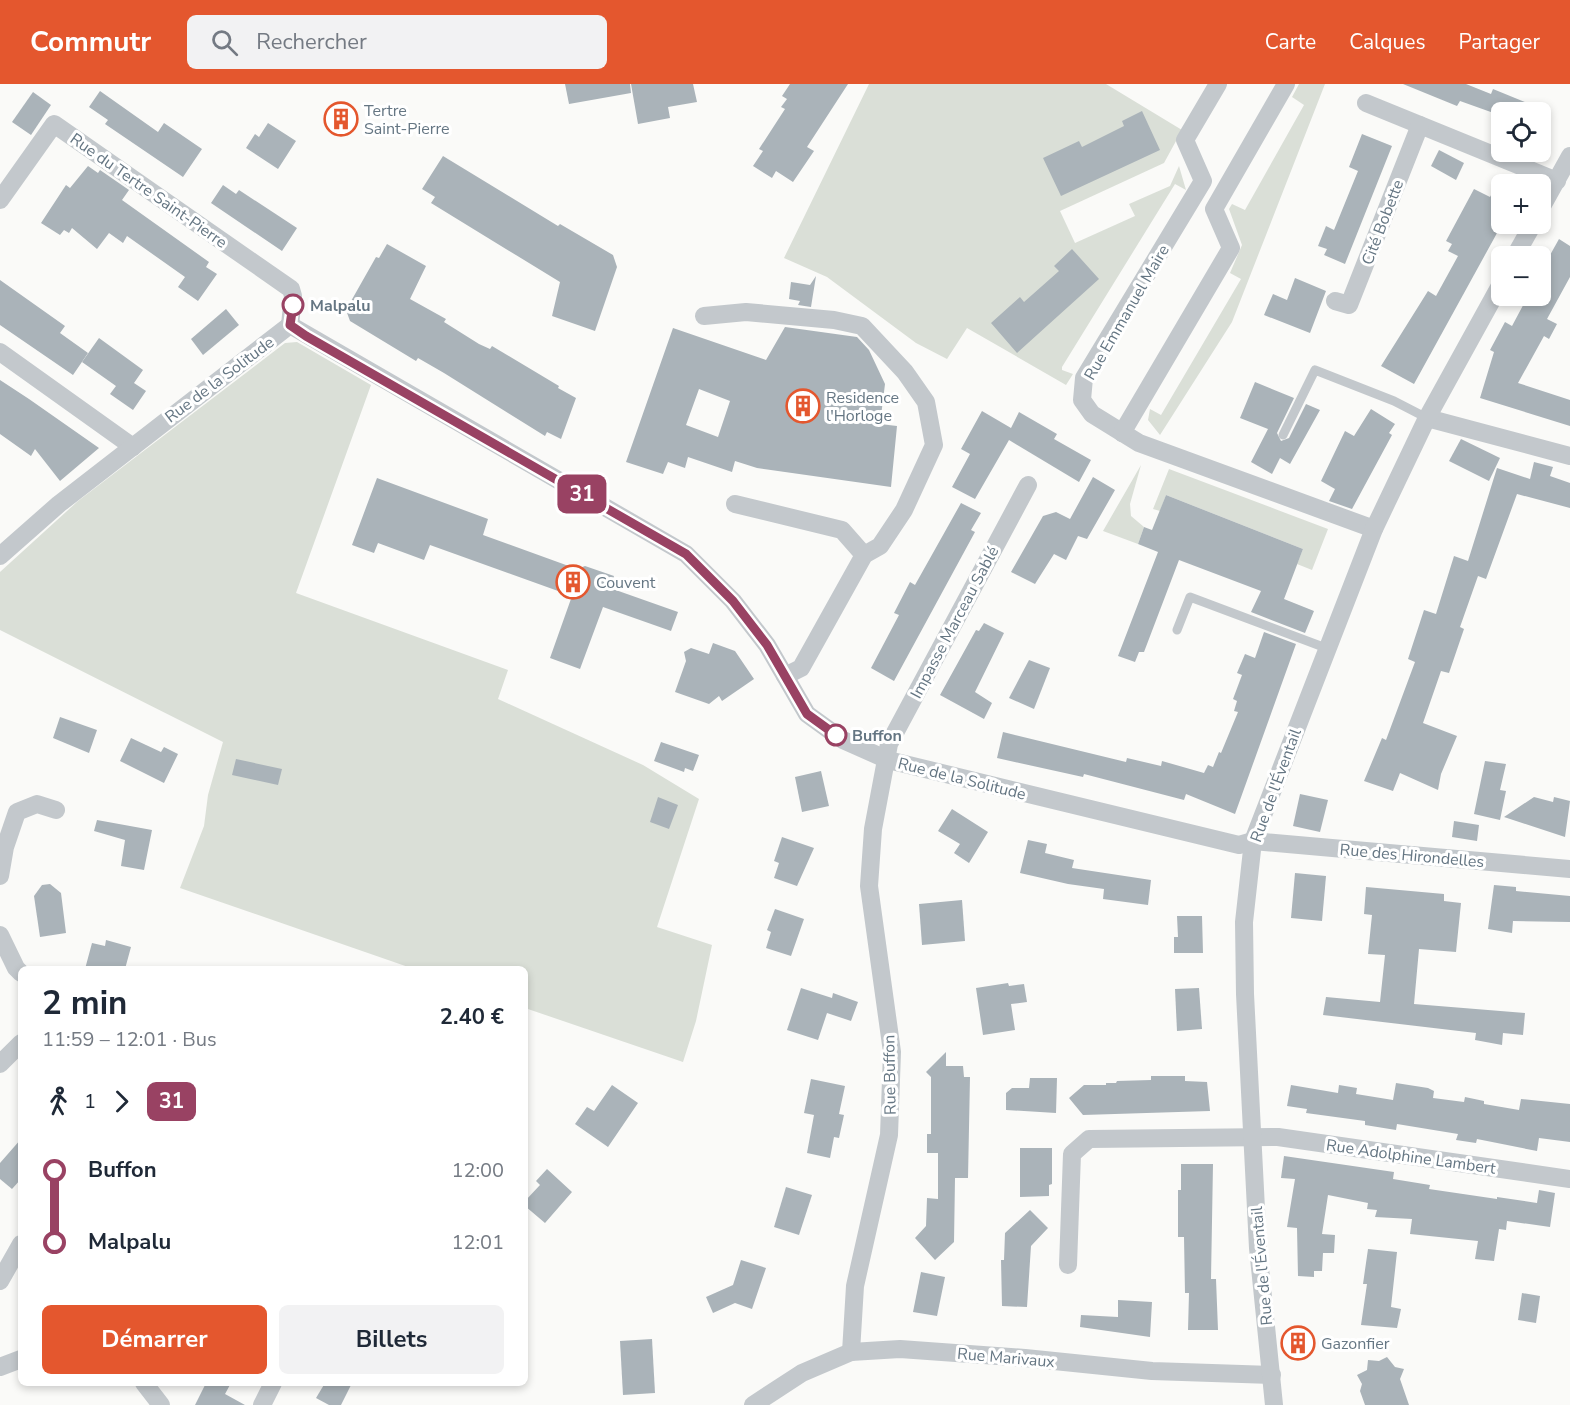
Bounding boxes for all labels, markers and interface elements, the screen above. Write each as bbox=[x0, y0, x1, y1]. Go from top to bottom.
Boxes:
search box bbox=[187, 15, 607, 69]
text: Commutr bbox=[30, 23, 151, 61]
icon: search bbox=[208, 26, 241, 59]
text: Rechercher bbox=[256, 27, 367, 57]
text: Carte bbox=[1265, 28, 1316, 56]
text: Calques bbox=[1349, 28, 1426, 56]
text: Partager bbox=[1459, 28, 1540, 56]
place label: Tertre Saint-Pierre bbox=[364, 100, 450, 140]
building icon: Tertre Saint-Pierre bbox=[323, 101, 359, 137]
map controls bbox=[1491, 102, 1551, 306]
button: locate bbox=[1491, 102, 1551, 162]
street label: Rue du Tertre Saint-Pierre bbox=[65, 128, 231, 254]
button: + bbox=[1491, 174, 1551, 234]
street label: Cité Bobette bbox=[1357, 177, 1409, 268]
street label: Rue Emmanuel Maire bbox=[1079, 241, 1175, 384]
button: − bbox=[1491, 246, 1551, 306]
marker: Malpalu bbox=[282, 294, 304, 316]
place label: Malpalu bbox=[310, 295, 370, 317]
street label: Rue de la Solitude bbox=[161, 332, 279, 428]
place label: Residence l'Horloge bbox=[826, 387, 899, 427]
building icon: Residence l'Horloge bbox=[785, 388, 821, 424]
line badge: 31 bbox=[555, 474, 609, 514]
text: 31 bbox=[569, 480, 595, 508]
street label: Impasse Marceau Sablé bbox=[905, 542, 1004, 702]
building icon: Couvent bbox=[555, 564, 591, 600]
place label: Couvent bbox=[596, 572, 656, 594]
marker: Buffon bbox=[825, 724, 847, 746]
place label: Buffon bbox=[852, 725, 902, 747]
street label: Rue de l'Éventail bbox=[1245, 725, 1307, 845]
street label: Rue de la Solitude bbox=[895, 752, 1028, 806]
street label: Rue des Hirondelles bbox=[1339, 839, 1485, 873]
text: 2 min bbox=[42, 981, 127, 1026]
text: 2.40 € bbox=[440, 1002, 504, 1032]
text: 11:59 – 12:01 · Bus bbox=[42, 1026, 217, 1053]
street label: Rue Buffon bbox=[878, 1035, 902, 1115]
icon: walk bbox=[42, 1085, 75, 1118]
icon: forward bbox=[105, 1085, 138, 1118]
text: 31 bbox=[159, 1087, 184, 1115]
text: 1 bbox=[84, 1088, 96, 1115]
street label: Rue Adolphine Lambert bbox=[1325, 1134, 1498, 1180]
text: Buffon bbox=[88, 1155, 157, 1185]
text: 12:00 bbox=[451, 1157, 504, 1184]
street label: Rue de l'Éventail bbox=[1246, 1205, 1278, 1326]
text: Malpalu bbox=[88, 1227, 171, 1257]
text: 12:01 bbox=[451, 1229, 504, 1256]
button: Démarrer bbox=[42, 1305, 267, 1374]
button: Billets bbox=[279, 1305, 504, 1374]
building icon: Gazonfier bbox=[1280, 1325, 1316, 1361]
place label: Gazonfier bbox=[1321, 1333, 1390, 1355]
street label: Rue Marivaux bbox=[956, 1343, 1056, 1373]

